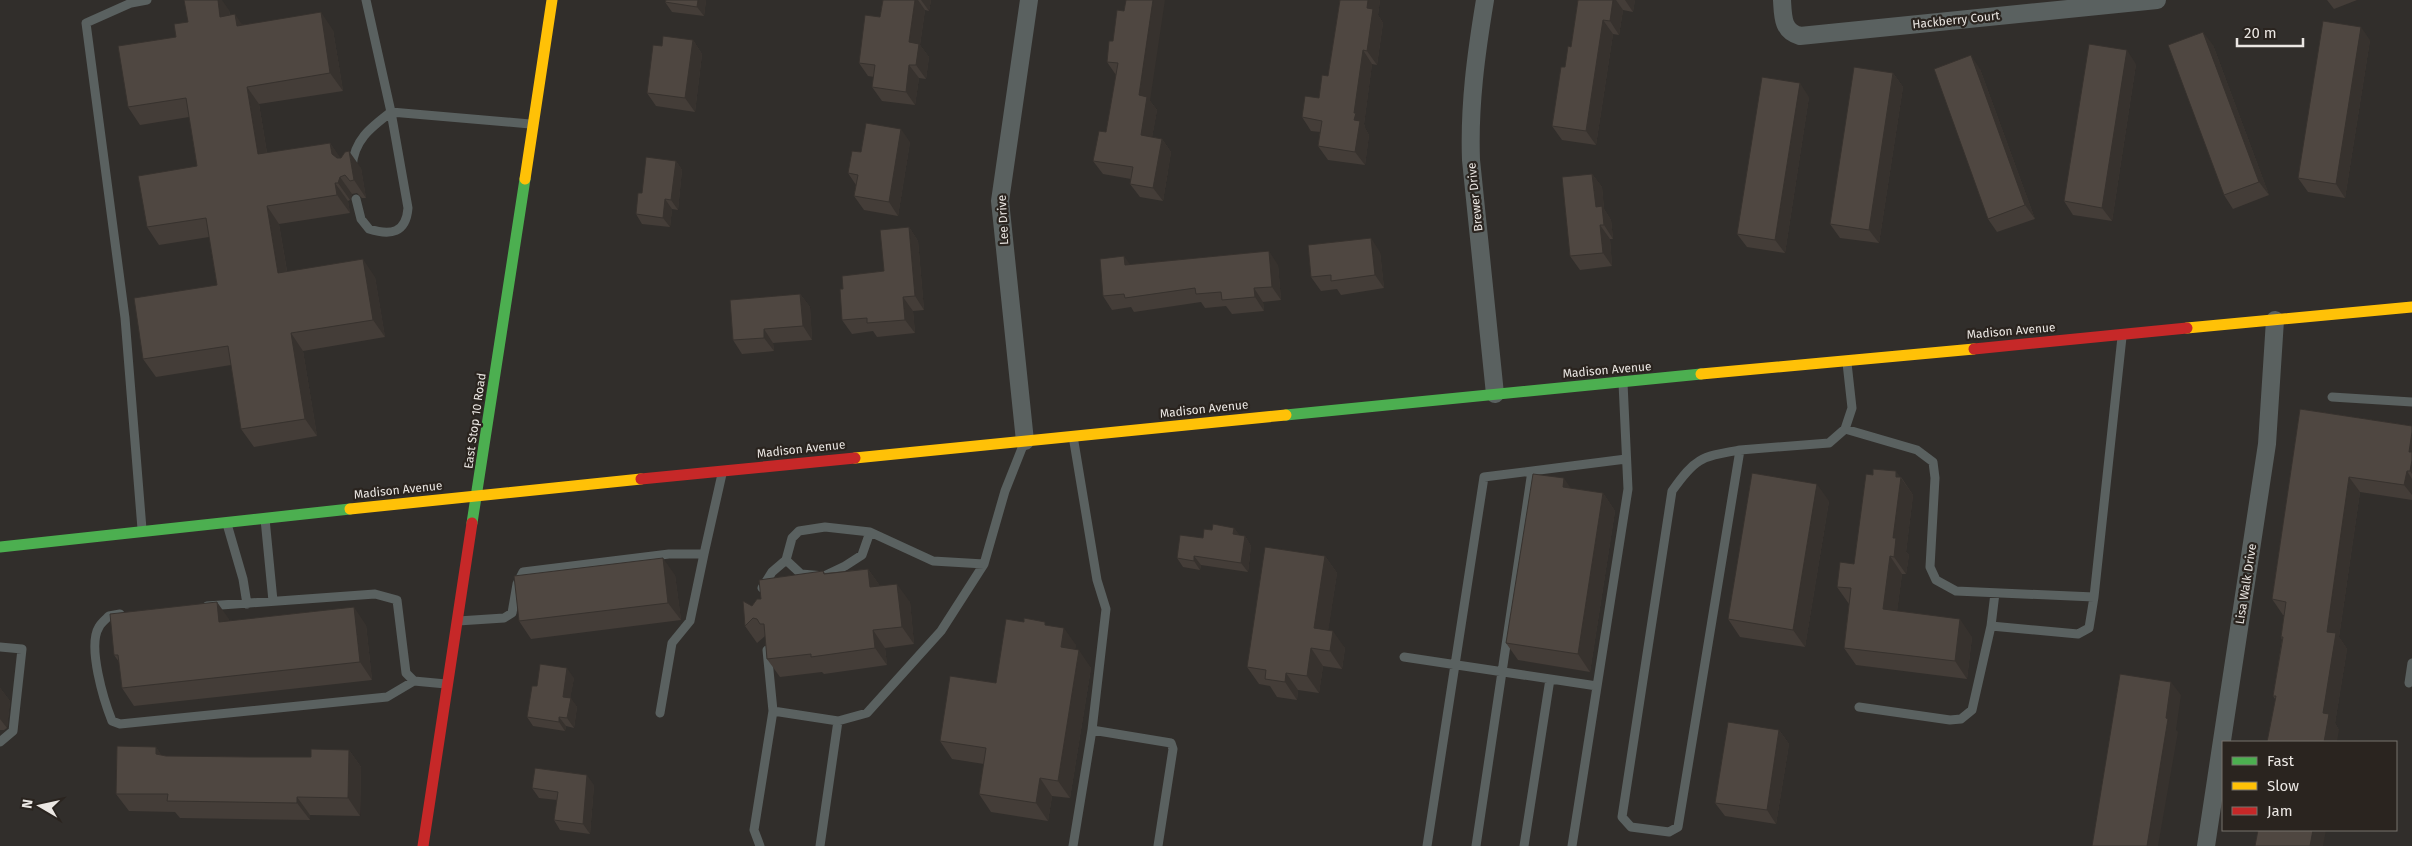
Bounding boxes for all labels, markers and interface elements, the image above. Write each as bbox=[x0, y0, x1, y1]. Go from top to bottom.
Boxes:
street label: Hackberry Court bbox=[1911, 8, 2001, 32]
scale bar bbox=[2237, 15, 2303, 47]
text: 20 m bbox=[2244, 24, 2277, 42]
street label: Brewer Drive bbox=[1464, 162, 1486, 232]
street label: Lee Drive bbox=[995, 195, 1011, 245]
street label: Madison Avenue bbox=[1966, 320, 2056, 342]
street label: Madison Avenue bbox=[1562, 359, 1652, 381]
street label: East Stop 10 Road bbox=[461, 372, 489, 470]
street label: Madison Avenue bbox=[1159, 397, 1249, 421]
street label: Madison Avenue bbox=[756, 437, 846, 461]
street label: Madison Avenue bbox=[353, 478, 443, 502]
street label: Lisa Walk Drive bbox=[2233, 543, 2259, 625]
legend bbox=[2222, 741, 2397, 831]
text: Fast bbox=[2267, 752, 2294, 770]
text: Slow bbox=[2267, 777, 2299, 795]
north arrow bbox=[15, 781, 65, 831]
text: N bbox=[19, 798, 37, 810]
text: Jam bbox=[2267, 802, 2293, 820]

